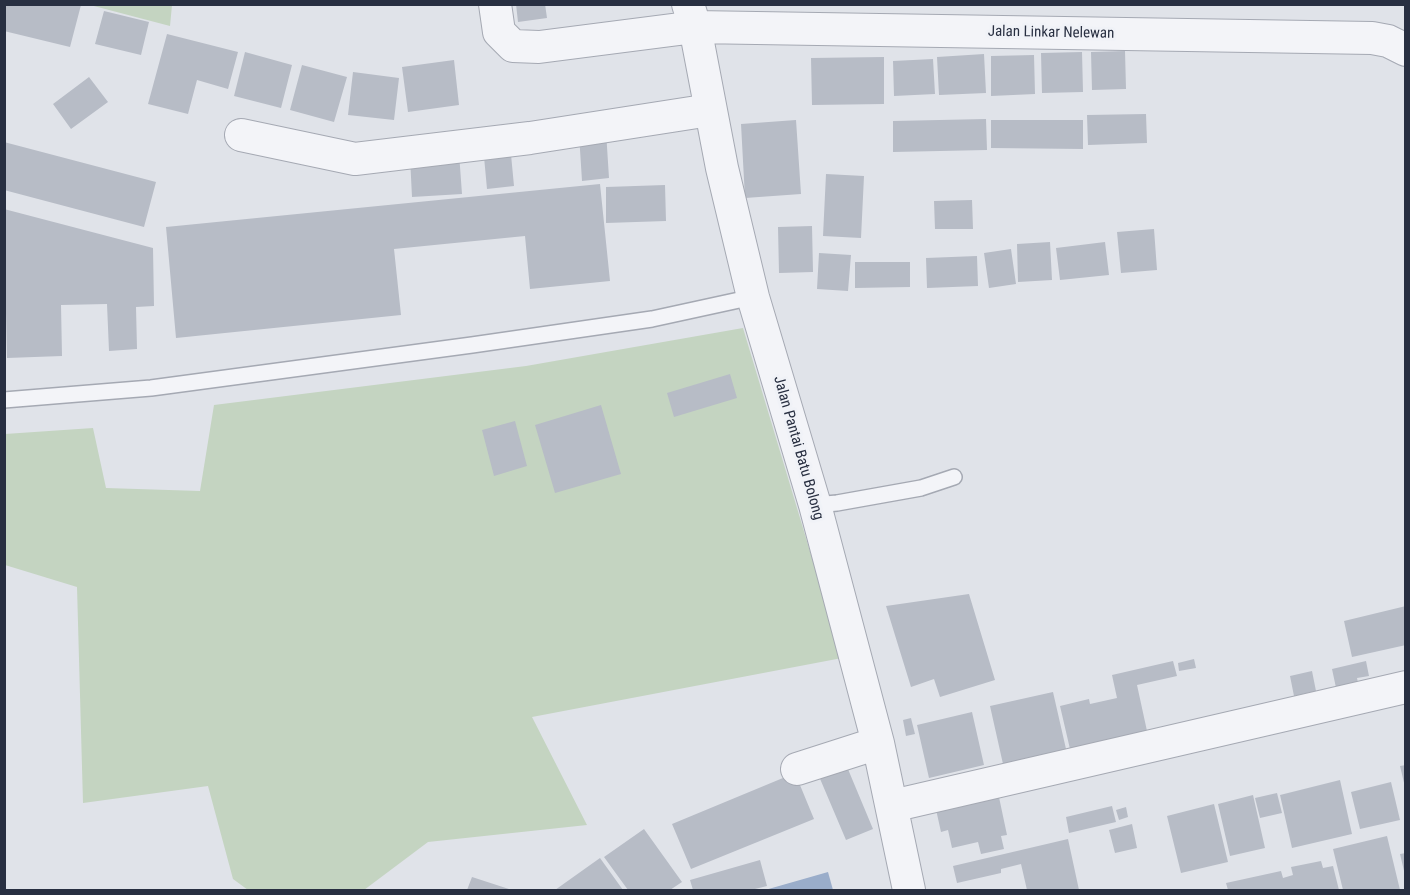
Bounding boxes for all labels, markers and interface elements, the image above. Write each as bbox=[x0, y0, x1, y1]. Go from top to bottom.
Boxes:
street label: Jalan Linkar Nelewan bbox=[988, 23, 1114, 43]
street label: Jalan Pantai Batu Bolong bbox=[769, 374, 827, 522]

